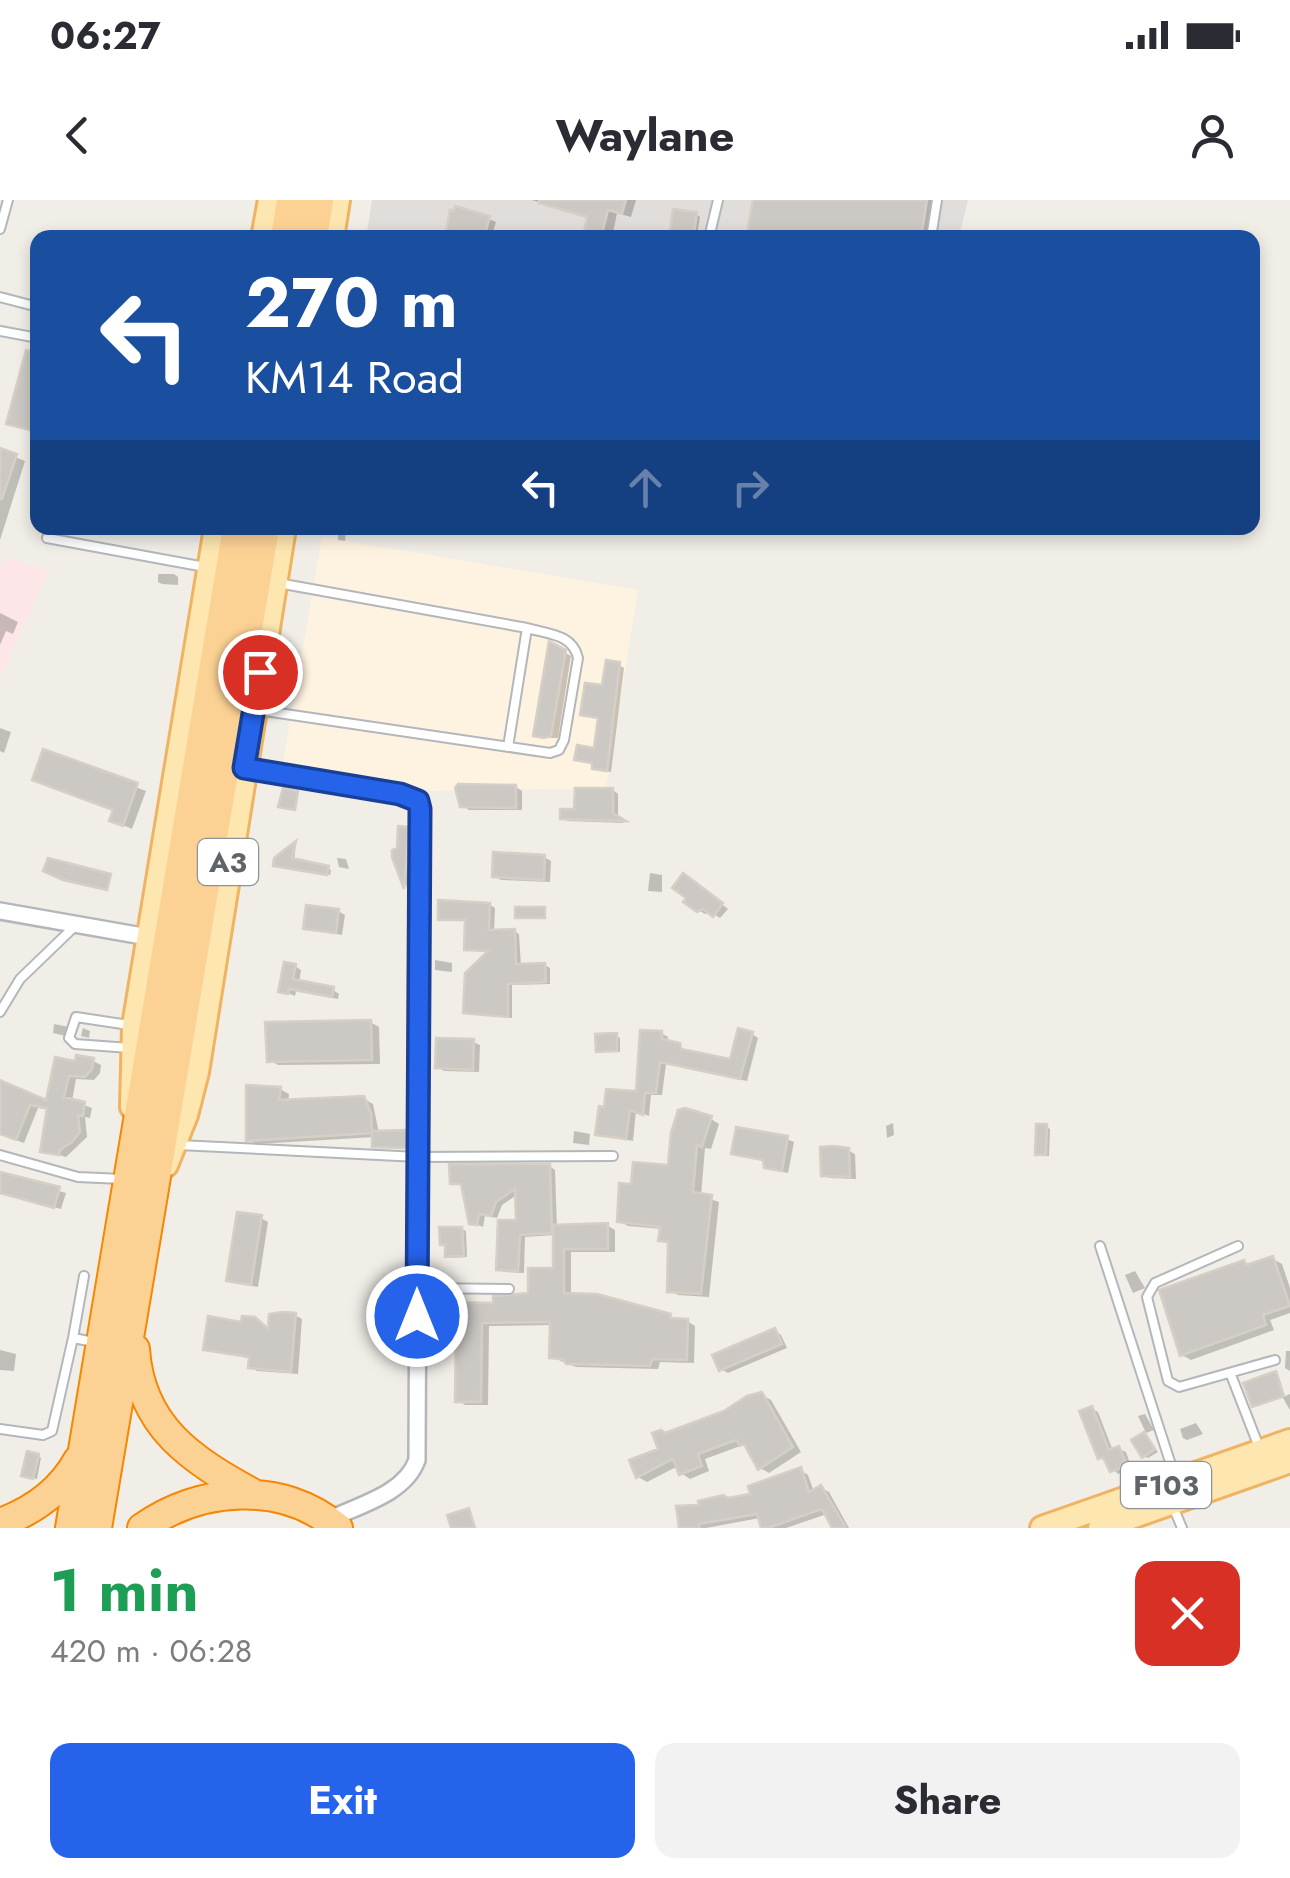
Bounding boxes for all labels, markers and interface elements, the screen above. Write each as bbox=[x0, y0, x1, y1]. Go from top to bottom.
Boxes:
text: 06:27 bbox=[50, 8, 161, 63]
text: Waylane bbox=[556, 103, 734, 168]
icon: back bbox=[50, 108, 105, 163]
icon: person bbox=[1185, 108, 1240, 163]
text: 270 m bbox=[245, 252, 458, 353]
icon: left bbox=[80, 270, 210, 400]
text: KM14 Road bbox=[245, 345, 464, 410]
icon: left bbox=[513, 460, 568, 515]
icon: ahead bbox=[618, 460, 673, 515]
icon: right bbox=[723, 460, 778, 515]
pin bbox=[218, 630, 303, 715]
icon: arrive bbox=[233, 645, 288, 700]
road number: A3 bbox=[198, 839, 258, 885]
position arrow bbox=[365, 1264, 469, 1368]
road number: F103 bbox=[1121, 1462, 1211, 1508]
text: 1 min bbox=[50, 1547, 199, 1634]
button: close bbox=[1135, 1561, 1240, 1666]
text: 420 m · 06:28 bbox=[50, 1628, 252, 1674]
button: Exit bbox=[50, 1743, 635, 1858]
button: Share bbox=[655, 1743, 1240, 1858]

